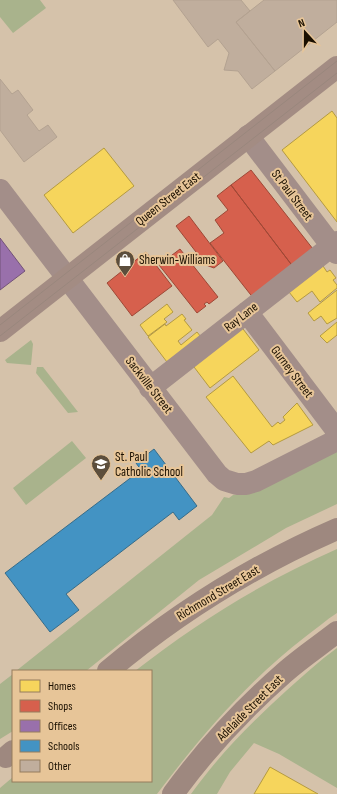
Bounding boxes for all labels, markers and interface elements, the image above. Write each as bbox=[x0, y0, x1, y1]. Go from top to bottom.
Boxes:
north arrow bbox=[285, 12, 325, 52]
text: N bbox=[297, 16, 307, 30]
street label: St Paul Street bbox=[268, 167, 316, 224]
street label: Queen Street East bbox=[132, 169, 204, 229]
shop icon: Sherwin-Williams bbox=[114, 249, 136, 277]
place label: Sherwin-Williams bbox=[139, 252, 216, 268]
street label: Ray Lane bbox=[221, 299, 261, 335]
street label: Gurney Street bbox=[267, 343, 317, 401]
street label: Sackville Street bbox=[122, 353, 176, 417]
place label: St. Paul Catholic School bbox=[115, 449, 183, 480]
school or university icon: St. Paul Catholic School bbox=[90, 453, 112, 481]
street label: Richmond Street East bbox=[173, 562, 263, 624]
legend bbox=[12, 670, 152, 782]
street label: Adelaide Street East bbox=[213, 672, 286, 745]
text: Homes bbox=[48, 679, 76, 694]
text: Shops bbox=[48, 699, 73, 714]
text: Offices bbox=[48, 719, 77, 734]
text: Schools bbox=[48, 739, 80, 754]
text: Other bbox=[48, 759, 72, 774]

